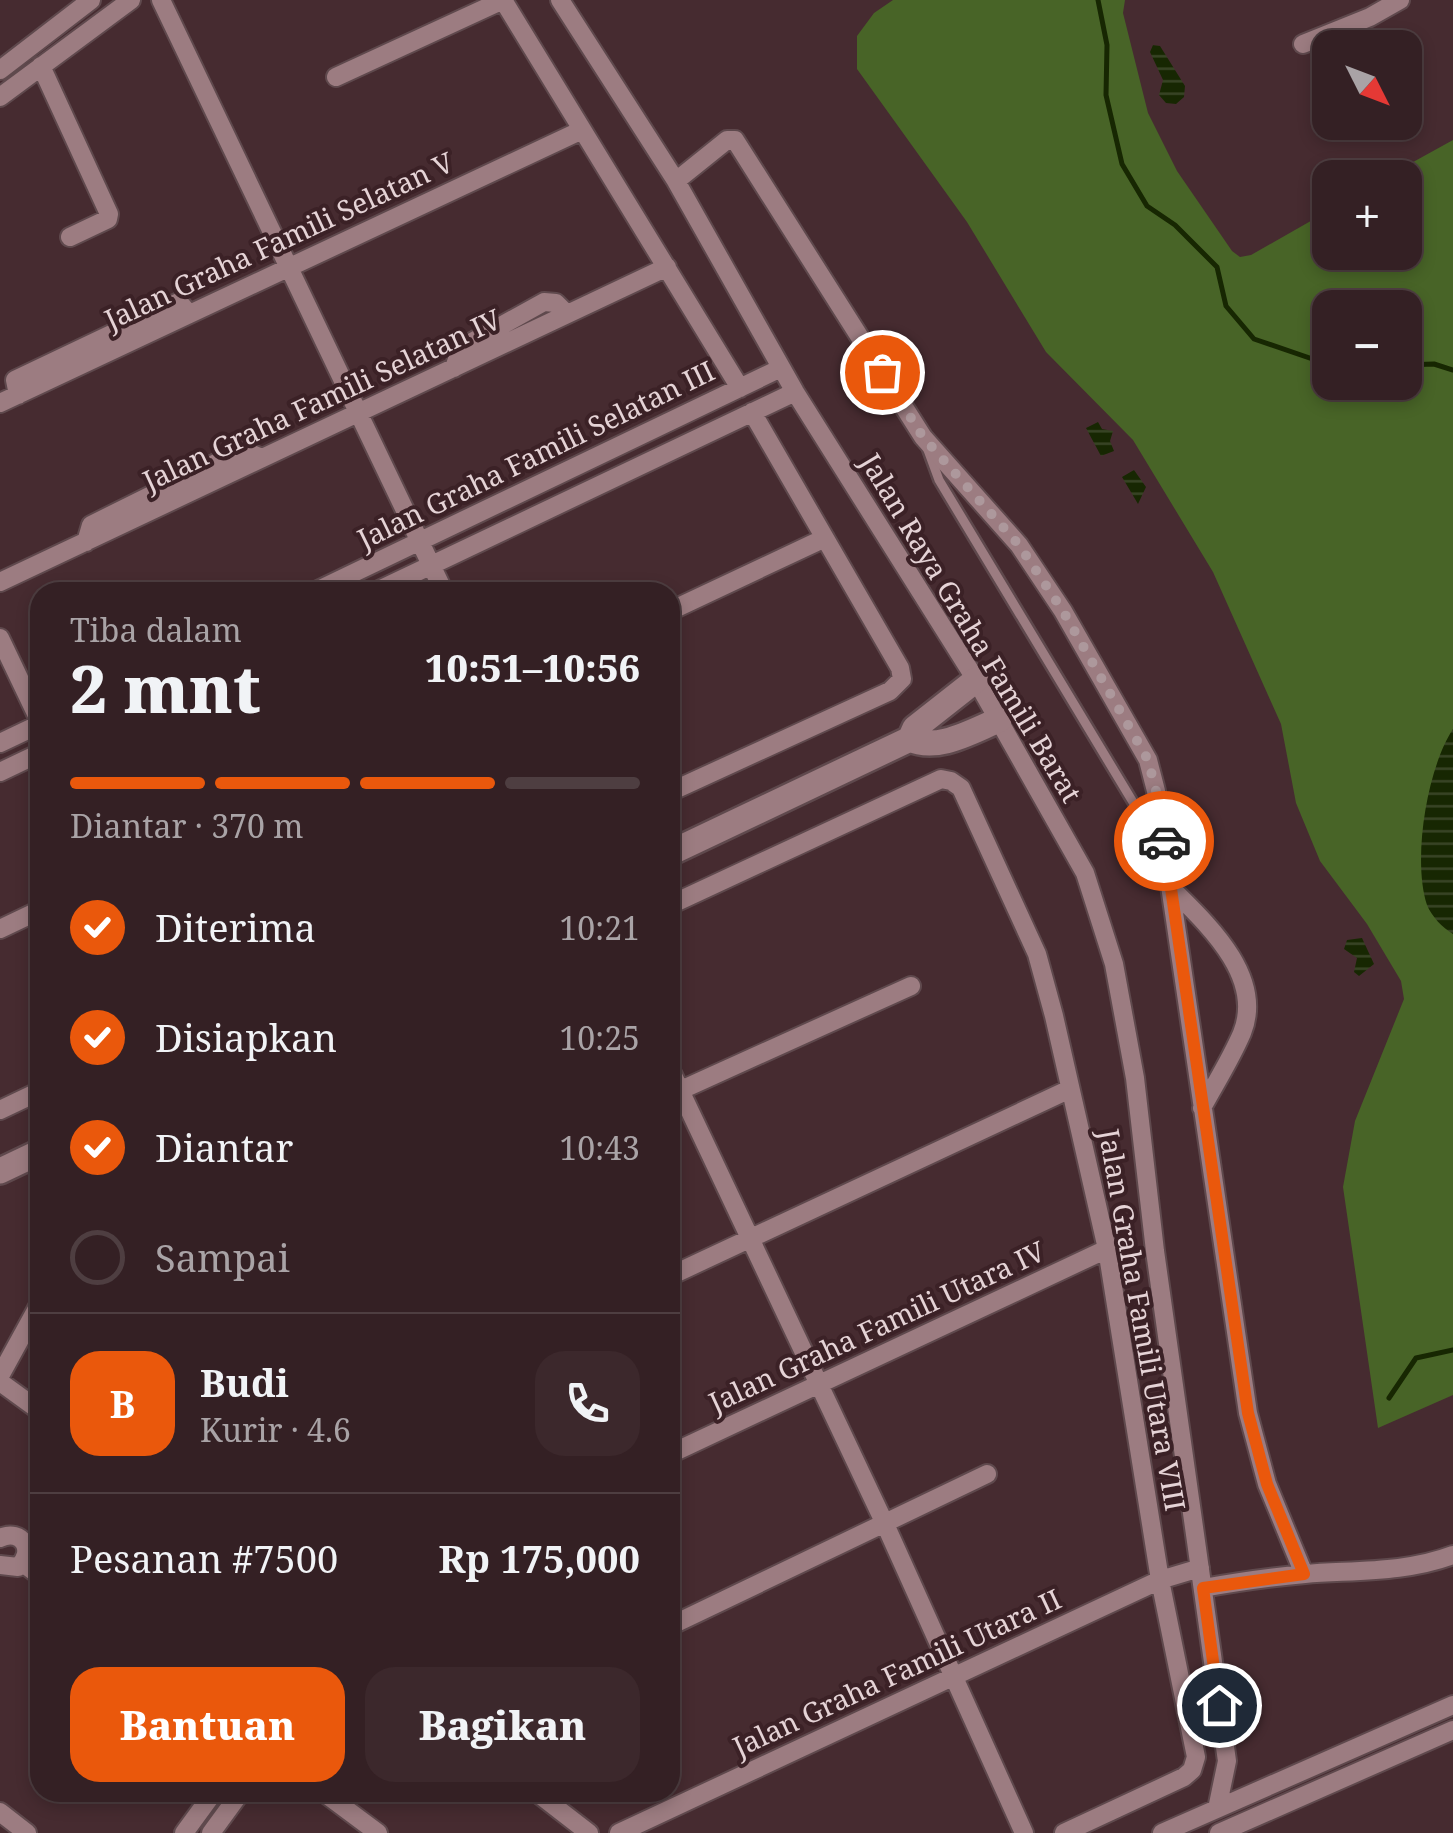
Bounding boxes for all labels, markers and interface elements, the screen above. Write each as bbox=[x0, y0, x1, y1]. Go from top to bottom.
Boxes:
north arrow bbox=[1312, 30, 1422, 140]
map controls bbox=[1312, 30, 1422, 400]
street label: Jalan Graha Famili Selatan V bbox=[97, 142, 459, 338]
button: + bbox=[1312, 160, 1422, 270]
button: − bbox=[1312, 290, 1422, 400]
street label: Jalan Graha Famili Selatan IV bbox=[135, 299, 507, 499]
pin bbox=[840, 330, 925, 415]
icon: bag bbox=[855, 345, 910, 400]
street label: Jalan Graha Famili Selatan III bbox=[350, 351, 720, 558]
street label: Jalan Raya Graha Famili Barat bbox=[852, 445, 1091, 809]
text: Tiba dalam bbox=[70, 608, 242, 651]
text: 10:51–10:56 bbox=[425, 641, 640, 693]
text: 2 mnt bbox=[70, 644, 261, 732]
courier bbox=[1114, 791, 1214, 891]
text: Diantar · 370 m bbox=[70, 804, 303, 847]
icon: car bbox=[1137, 814, 1192, 869]
icon: check bbox=[70, 900, 125, 955]
text: Diterima bbox=[155, 901, 316, 953]
text: 10:21 bbox=[559, 906, 640, 949]
icon: check bbox=[70, 1010, 125, 1065]
text: Disiapkan bbox=[155, 1011, 337, 1063]
text: 10:25 bbox=[559, 1016, 640, 1059]
icon: check bbox=[70, 1120, 125, 1175]
text: Diantar bbox=[155, 1121, 293, 1173]
street label: Jalan Graha Famili Utara VIII bbox=[1090, 1125, 1195, 1514]
text: 10:43 bbox=[559, 1126, 640, 1169]
text: Sampai bbox=[155, 1231, 290, 1283]
street label: Jalan Graha Famili Utara IV bbox=[701, 1231, 1051, 1421]
button: phone bbox=[535, 1351, 640, 1456]
text: Budi bbox=[200, 1356, 289, 1408]
text: B bbox=[110, 1377, 135, 1429]
text: Kurir · 4.6 bbox=[200, 1408, 351, 1451]
text: Pesanan #7500 bbox=[70, 1532, 338, 1584]
text: Rp 175,000 bbox=[439, 1532, 640, 1584]
street label: Jalan Graha Famili Utara II bbox=[725, 1579, 1067, 1765]
pin bbox=[1177, 1663, 1262, 1748]
button: Bantuan bbox=[70, 1667, 345, 1782]
button: Bagikan bbox=[365, 1667, 640, 1782]
icon: home bbox=[1192, 1678, 1247, 1733]

